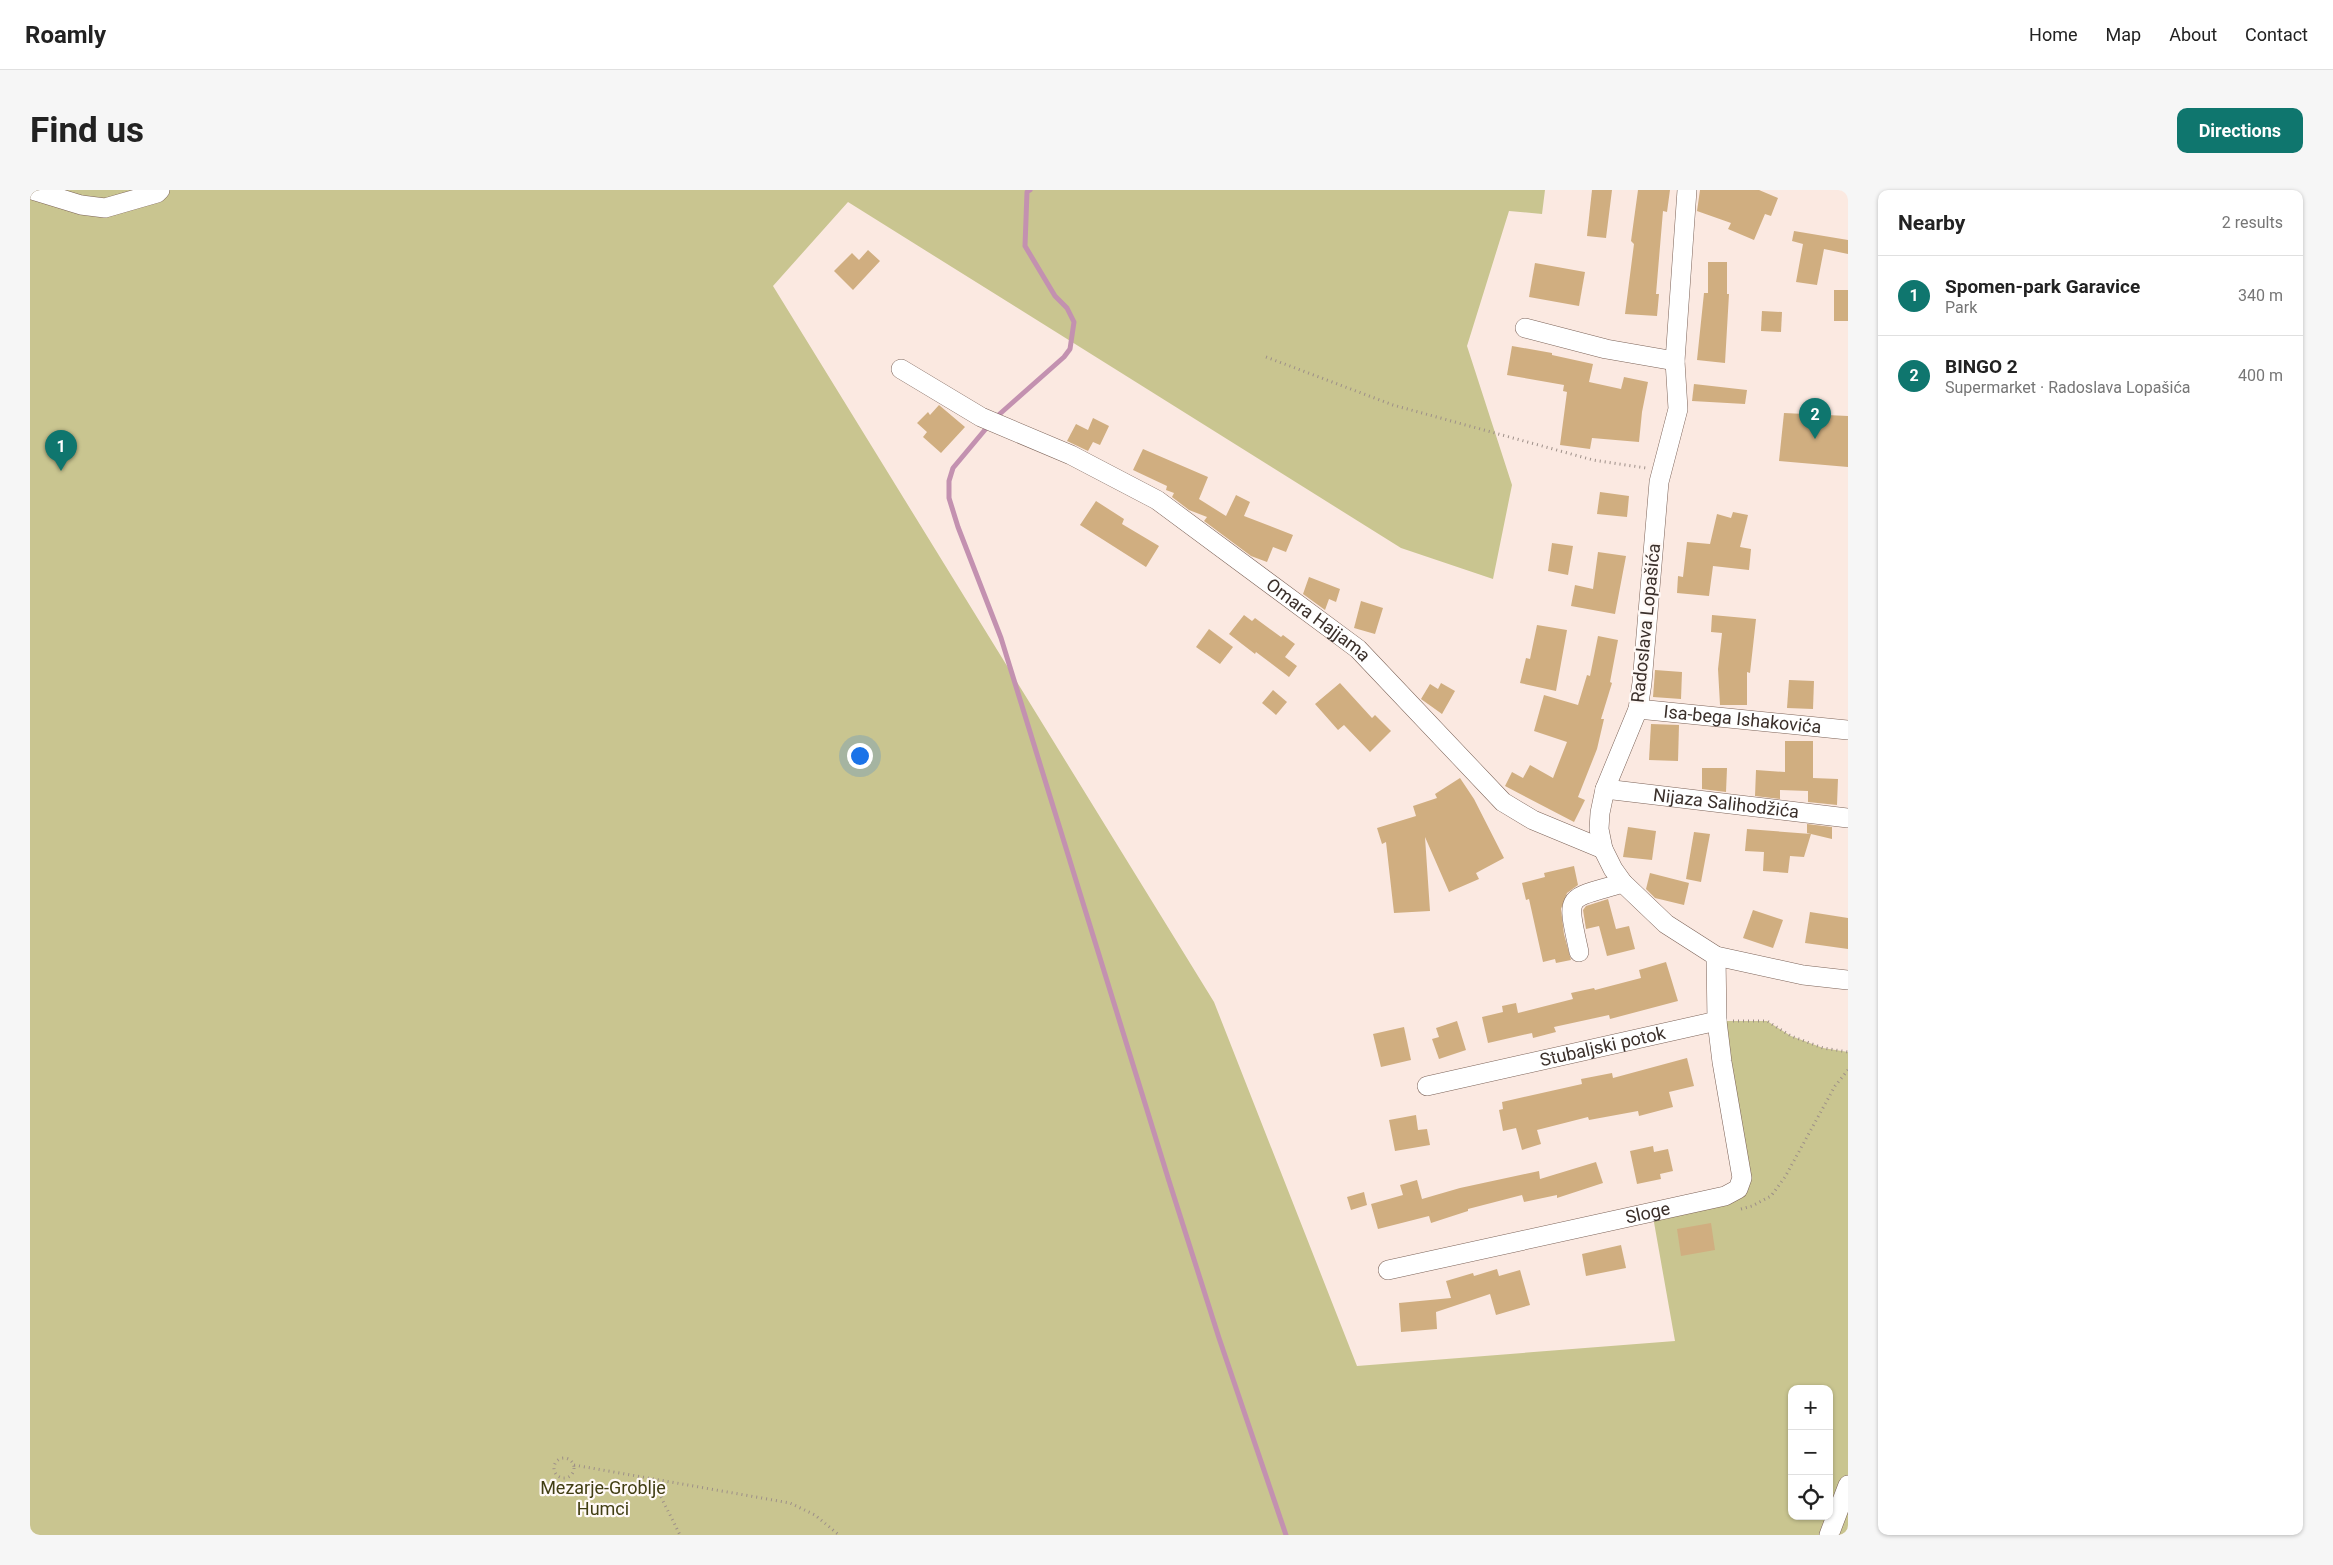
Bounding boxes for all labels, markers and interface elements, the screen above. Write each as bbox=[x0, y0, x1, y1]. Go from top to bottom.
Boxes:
text: Roamly bbox=[25, 21, 106, 49]
text: Home bbox=[2029, 24, 2078, 45]
text: Map bbox=[2106, 24, 2141, 45]
text: About bbox=[2169, 24, 2217, 45]
text: Contact bbox=[2245, 24, 2308, 45]
button: Directions bbox=[2177, 108, 2303, 153]
text: Find us bbox=[30, 110, 144, 151]
text: Nearby bbox=[1898, 211, 1965, 235]
text: 2 results bbox=[2222, 213, 2283, 232]
text: Spomen-park Garavice bbox=[1945, 275, 2140, 298]
text: 1 bbox=[1909, 286, 1919, 305]
text: 340 m bbox=[2238, 286, 2283, 305]
text: Park bbox=[1945, 298, 1977, 317]
text: BINGO 2 bbox=[1945, 355, 2018, 378]
text: 2 bbox=[1909, 366, 1919, 385]
text: 400 m bbox=[2238, 366, 2283, 385]
text: Supermarket · Radoslava Lopašića bbox=[1945, 378, 2191, 397]
pin: 2 bbox=[1799, 398, 1831, 439]
pin: 1 bbox=[45, 430, 77, 471]
street label: Radoslava Lopašića bbox=[1627, 542, 1664, 704]
street label: Omara Hajjama bbox=[1262, 574, 1375, 665]
street label: Isa-bega Ishakovića bbox=[1663, 701, 1822, 737]
your location bbox=[847, 743, 873, 769]
street label: Nijaza Salihodžića bbox=[1652, 784, 1800, 822]
street label: Stubaljski potok bbox=[1538, 1022, 1668, 1070]
street label: Sloge bbox=[1623, 1197, 1672, 1228]
map controls bbox=[1788, 1385, 1833, 1520]
button: + bbox=[1788, 1385, 1833, 1430]
button: − bbox=[1788, 1430, 1833, 1475]
button: locate bbox=[1788, 1475, 1833, 1520]
park label: Mezarje-Groblje Humci bbox=[540, 1477, 666, 1519]

